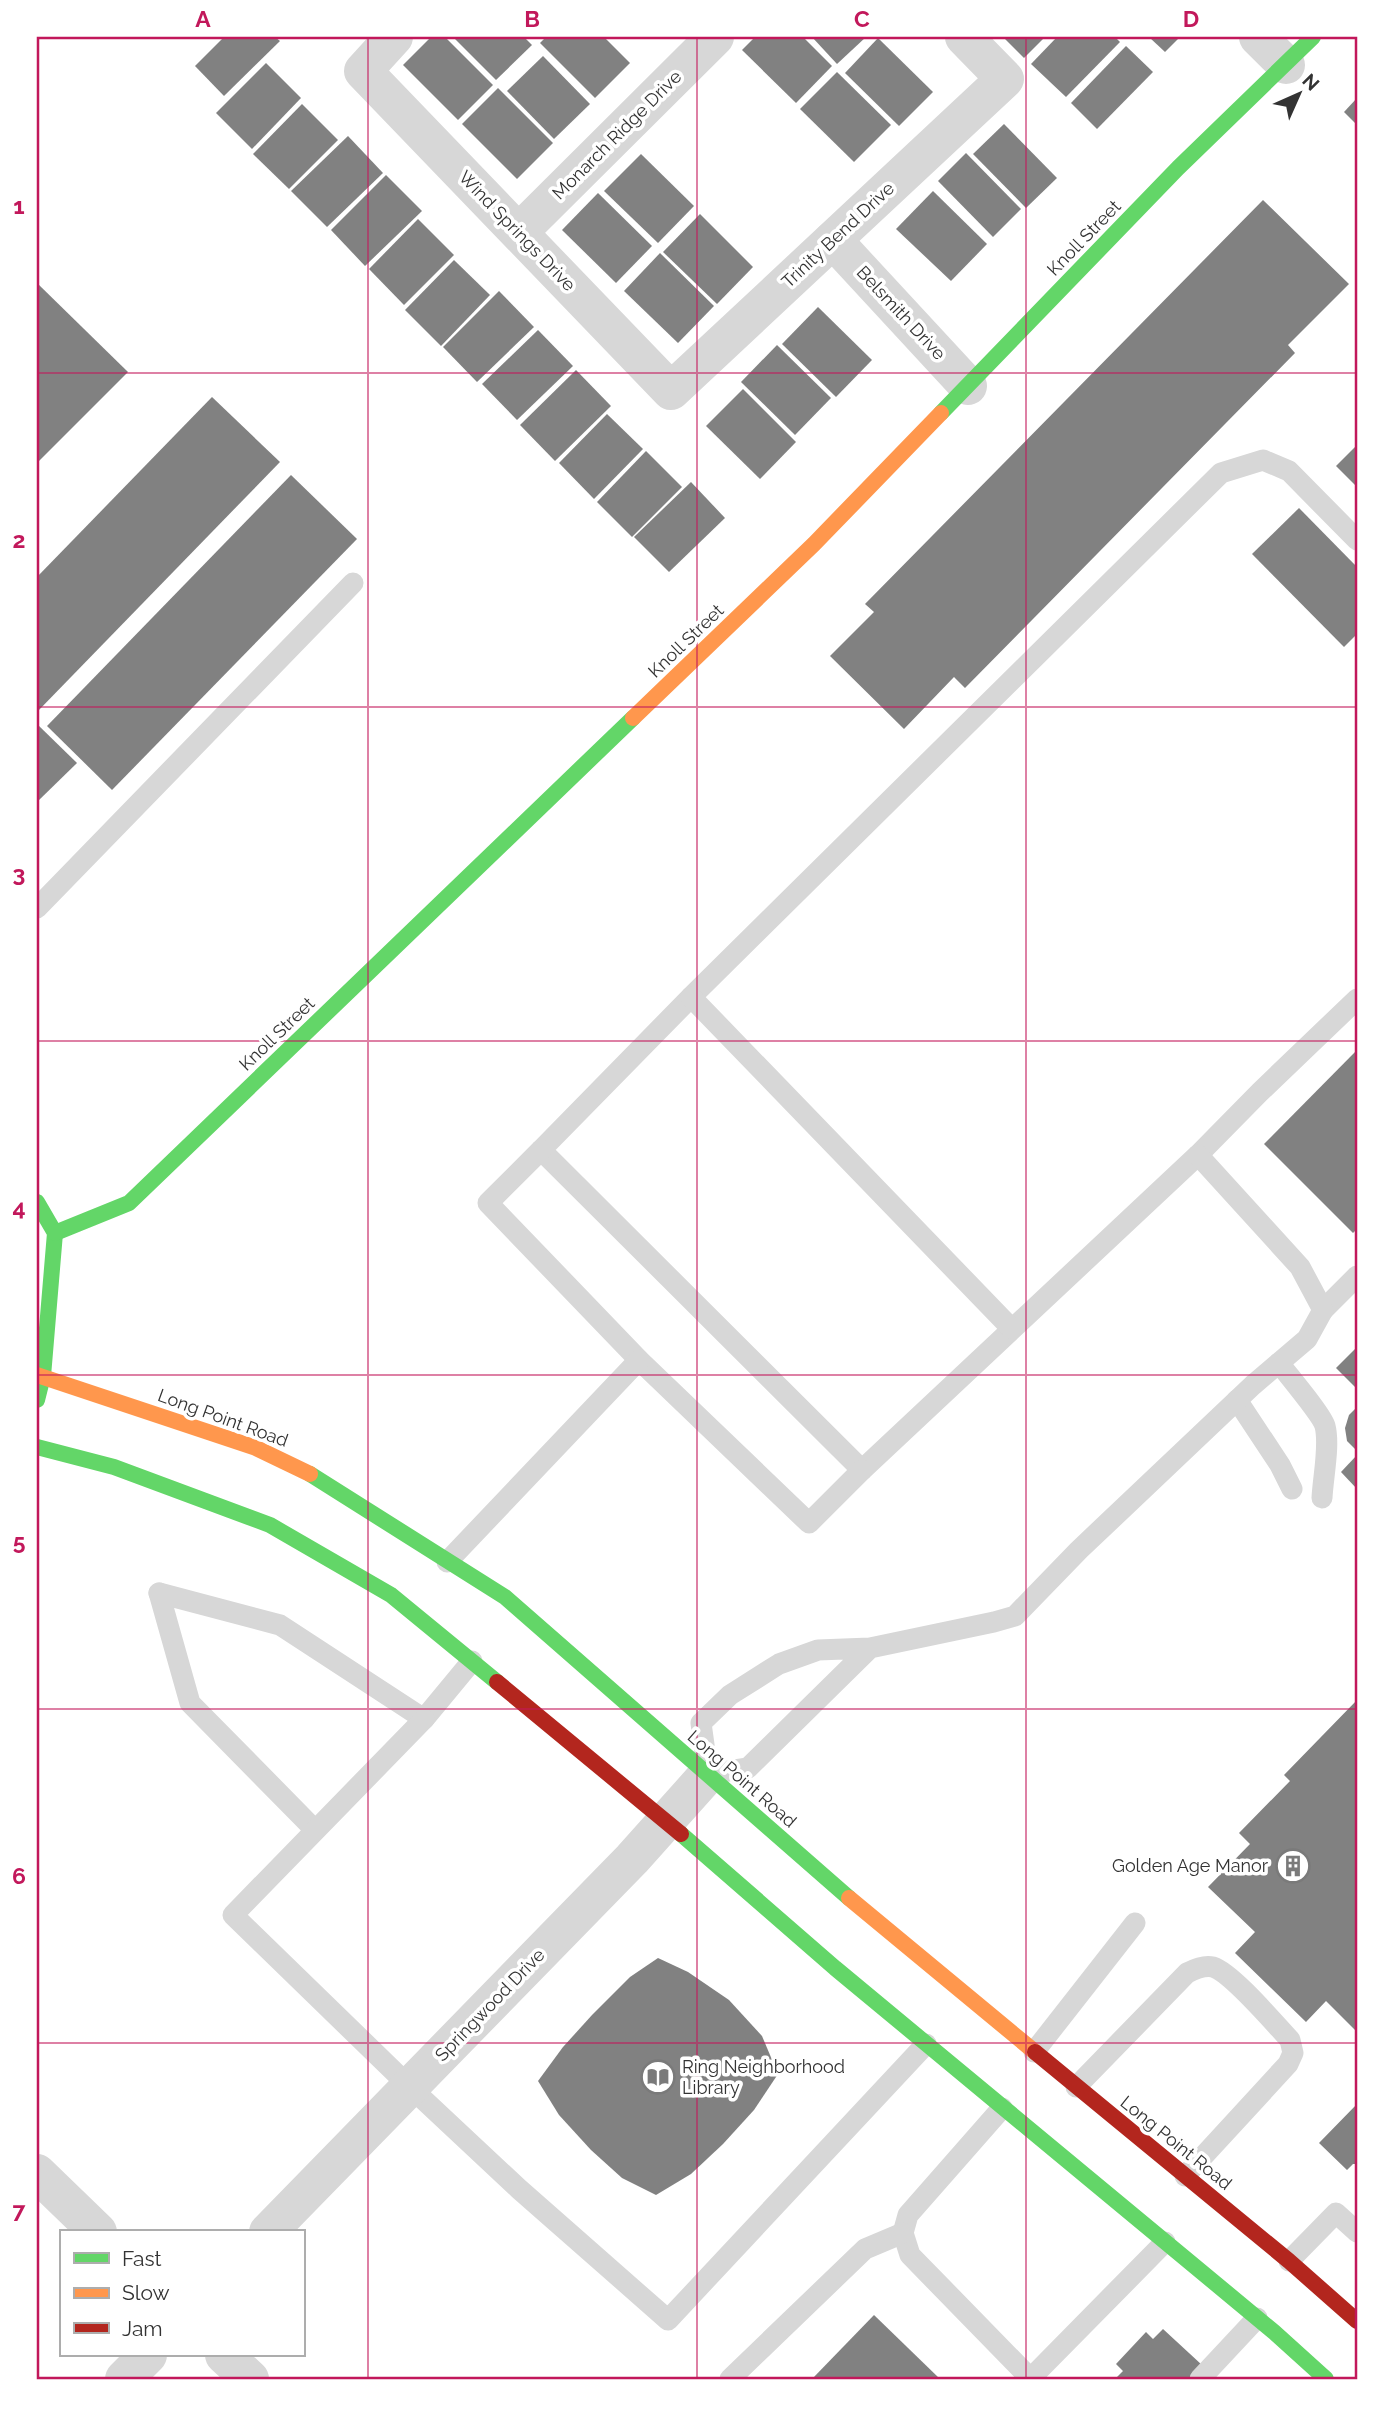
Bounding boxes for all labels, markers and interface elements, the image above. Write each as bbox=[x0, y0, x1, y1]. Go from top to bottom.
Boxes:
text: A bbox=[195, 5, 211, 32]
text: B bbox=[524, 5, 540, 32]
text: C bbox=[854, 5, 870, 32]
text: D bbox=[1183, 5, 1199, 32]
north arrow bbox=[1264, 60, 1334, 130]
street label: Monarch Ridge Drive bbox=[548, 66, 686, 203]
text: N bbox=[1298, 69, 1324, 95]
street label: Wind Springs Drive bbox=[455, 166, 580, 296]
street label: Trinity Bend Drive bbox=[777, 177, 898, 292]
text: 1 bbox=[13, 192, 25, 219]
street label: Knoll Street bbox=[1043, 196, 1125, 280]
street label: Belsmith Drive bbox=[853, 261, 950, 364]
text: 2 bbox=[13, 526, 25, 553]
street label: Knoll Street bbox=[644, 600, 728, 682]
text: 3 bbox=[13, 860, 25, 887]
street label: Knoll Street bbox=[235, 993, 319, 1075]
text: 4 bbox=[12, 1194, 26, 1221]
street label: Long Point Road bbox=[155, 1384, 291, 1451]
text: 5 bbox=[13, 1528, 26, 1555]
street label: Long Point Road bbox=[684, 1726, 801, 1832]
building icon: Golden Age Manor bbox=[1274, 1847, 1312, 1885]
place label: Golden Age Manor bbox=[1112, 1855, 1269, 1876]
text: 6 bbox=[12, 1862, 26, 1889]
street label: Springwood Drive bbox=[431, 1944, 549, 2065]
place label: Ring Neighborhood Library bbox=[682, 2056, 845, 2098]
library icon: Ring Neighborhood Library bbox=[639, 2058, 677, 2096]
street label: Long Point Road bbox=[1116, 2091, 1236, 2194]
text: 7 bbox=[13, 2196, 26, 2223]
legend bbox=[60, 2230, 304, 2356]
text: Fast bbox=[122, 2246, 162, 2271]
text: Slow bbox=[122, 2280, 170, 2305]
text: Jam bbox=[122, 2316, 163, 2341]

